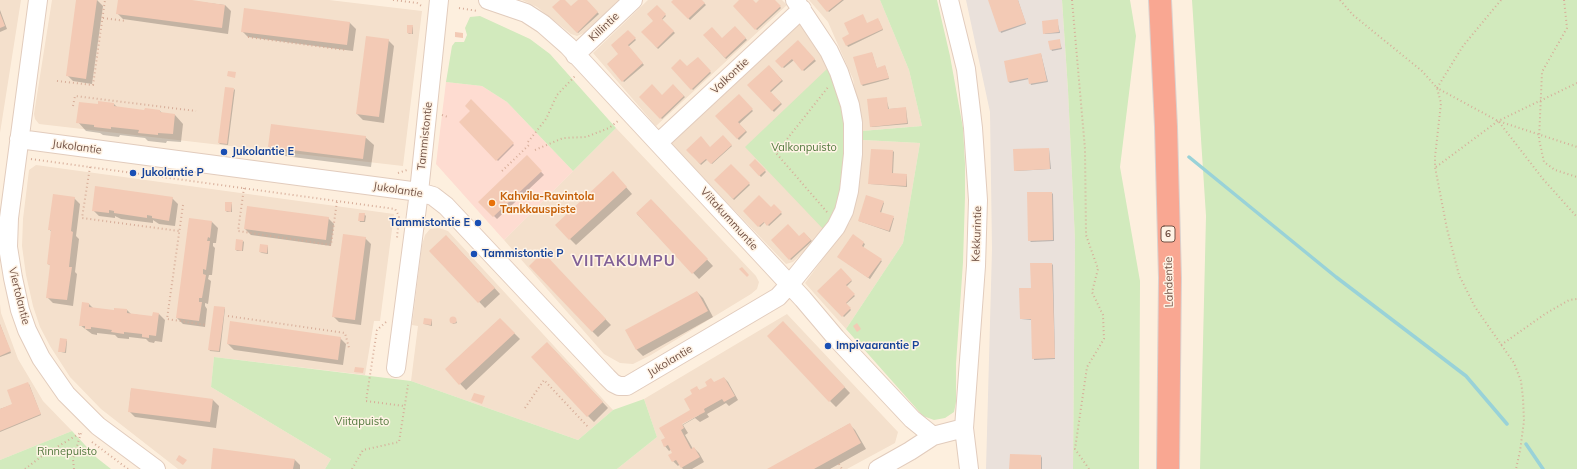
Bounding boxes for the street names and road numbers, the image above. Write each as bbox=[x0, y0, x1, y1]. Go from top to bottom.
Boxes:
street label: Killintie bbox=[586, 10, 622, 44]
street label: Valkontie bbox=[708, 55, 752, 97]
street label: Tammistontie bbox=[415, 101, 435, 171]
street label: Jukolantie bbox=[51, 137, 103, 157]
street label: Jukolantie bbox=[372, 180, 424, 200]
street label: Viitakummuntie bbox=[697, 185, 761, 253]
street label: Kekkurintie bbox=[969, 206, 985, 262]
road number: 6 bbox=[1161, 226, 1175, 242]
street label: Lahdentie bbox=[1162, 257, 1176, 307]
street label: Viertolantie bbox=[5, 266, 33, 326]
street label: Jukolantie bbox=[645, 342, 695, 380]

